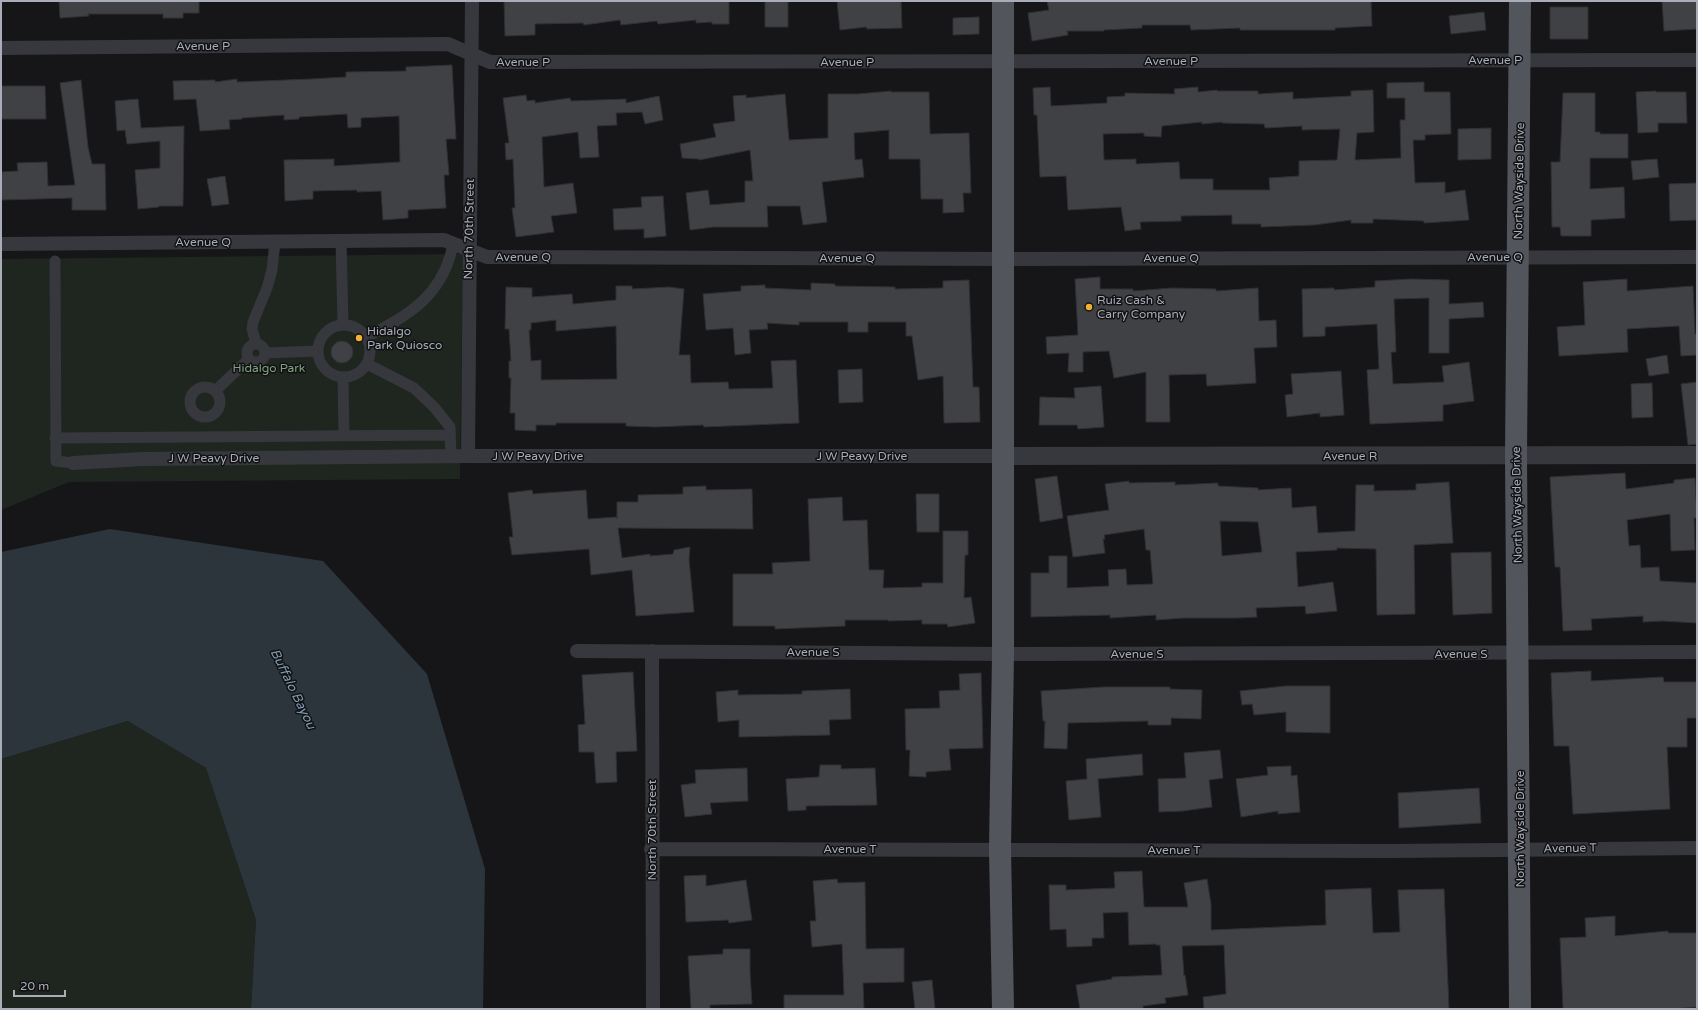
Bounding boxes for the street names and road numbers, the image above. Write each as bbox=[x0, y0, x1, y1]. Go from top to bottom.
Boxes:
street label: Avenue P bbox=[176, 39, 230, 53]
street label: Avenue P bbox=[1468, 53, 1522, 67]
street label: Avenue P bbox=[1144, 54, 1198, 68]
street label: Avenue P bbox=[496, 55, 550, 69]
street label: Avenue P bbox=[820, 55, 874, 69]
street label: North Wayside Drive bbox=[1511, 122, 1527, 240]
street label: North 70th Street bbox=[461, 178, 477, 279]
street label: Avenue Q bbox=[175, 235, 231, 249]
street label: Avenue Q bbox=[495, 250, 551, 264]
street label: Avenue Q bbox=[1467, 250, 1523, 264]
street label: Avenue Q bbox=[819, 251, 875, 265]
street label: Avenue Q bbox=[1143, 251, 1199, 265]
street label: North Wayside Drive bbox=[1509, 446, 1525, 564]
street label: J W Peavy Drive bbox=[493, 449, 584, 463]
street label: J W Peavy Drive bbox=[817, 449, 908, 463]
street label: Avenue R bbox=[1323, 449, 1377, 463]
street label: J W Peavy Drive bbox=[169, 451, 260, 465]
street label: Avenue S bbox=[786, 645, 840, 659]
street label: Avenue S bbox=[1110, 647, 1164, 661]
street label: Avenue S bbox=[1434, 647, 1488, 661]
street label: North Wayside Drive bbox=[1513, 770, 1527, 887]
street label: North 70th Street bbox=[645, 779, 659, 880]
street label: Avenue T bbox=[1543, 841, 1597, 855]
street label: Avenue T bbox=[823, 842, 877, 856]
street label: Avenue T bbox=[1147, 843, 1201, 857]

